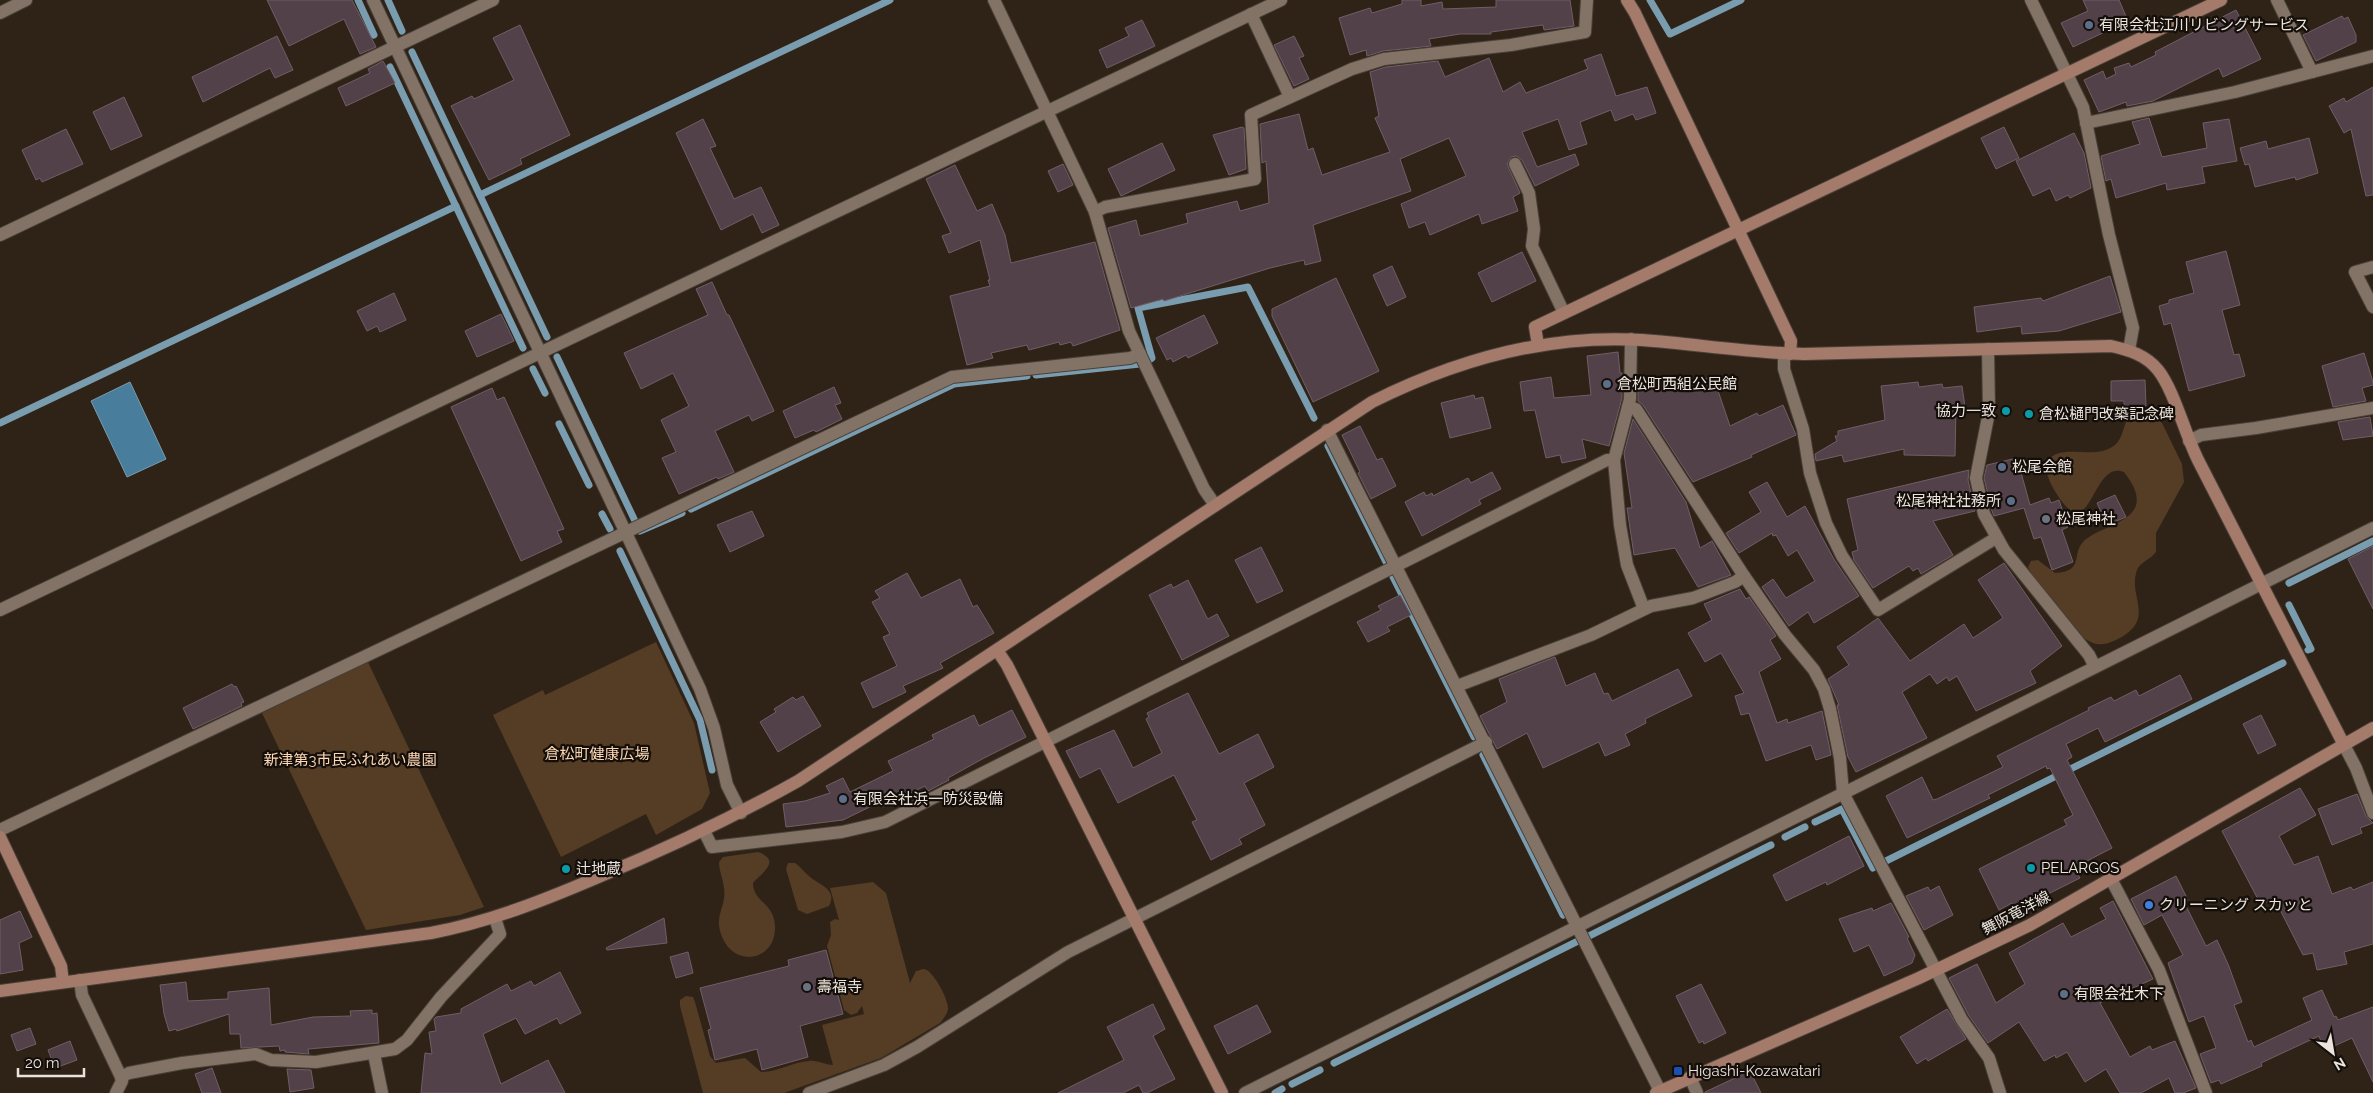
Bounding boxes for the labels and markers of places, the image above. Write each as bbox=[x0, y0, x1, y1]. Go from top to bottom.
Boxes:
place label: 有限会社江川リビングサービス bbox=[2099, 16, 2309, 34]
marker: 有限会社江川リビングサービス bbox=[2083, 19, 2095, 31]
place label: 倉松町西組公民館 bbox=[1617, 375, 1737, 393]
marker: 倉松町西組公民館 bbox=[1601, 378, 1613, 390]
place label: 協力一致 bbox=[1936, 402, 1996, 420]
marker: 協力一致 bbox=[2000, 405, 2012, 417]
place label: 倉松樋門改築記念碑 bbox=[2039, 405, 2174, 423]
marker: 倉松樋門改築記念碑 bbox=[2023, 408, 2035, 420]
place label: 松尾会館 bbox=[2012, 458, 2072, 476]
marker: 松尾会館 bbox=[1996, 461, 2008, 473]
place label: 松尾神社社務所 bbox=[1896, 492, 2001, 510]
marker: 松尾神社社務所 bbox=[2005, 495, 2017, 507]
place label: 松尾神社 bbox=[2056, 510, 2116, 528]
marker: 松尾神社 bbox=[2040, 513, 2052, 525]
place label: 有限会社浜一防災設備 bbox=[853, 790, 1003, 808]
marker: 有限会社浜一防災設備 bbox=[837, 793, 849, 805]
place label: PELARGOS bbox=[2041, 859, 2119, 877]
place label: 辻地蔵 bbox=[576, 860, 621, 878]
marker: PELARGOS bbox=[2025, 862, 2037, 874]
marker: 辻地蔵 bbox=[560, 863, 572, 875]
place label: クリーニング スカッと bbox=[2159, 896, 2313, 914]
marker: クリーニング スカッと bbox=[2143, 899, 2155, 911]
place label: 壽福寺 bbox=[817, 978, 862, 996]
marker: 壽福寺 bbox=[801, 981, 813, 993]
place label: 有限会社木下 bbox=[2074, 985, 2164, 1003]
marker: 有限会社木下 bbox=[2058, 988, 2070, 1000]
place label: Higashi-Kozawatari bbox=[1688, 1062, 1820, 1080]
marker: Higashi-Kozawatari bbox=[1672, 1065, 1684, 1077]

